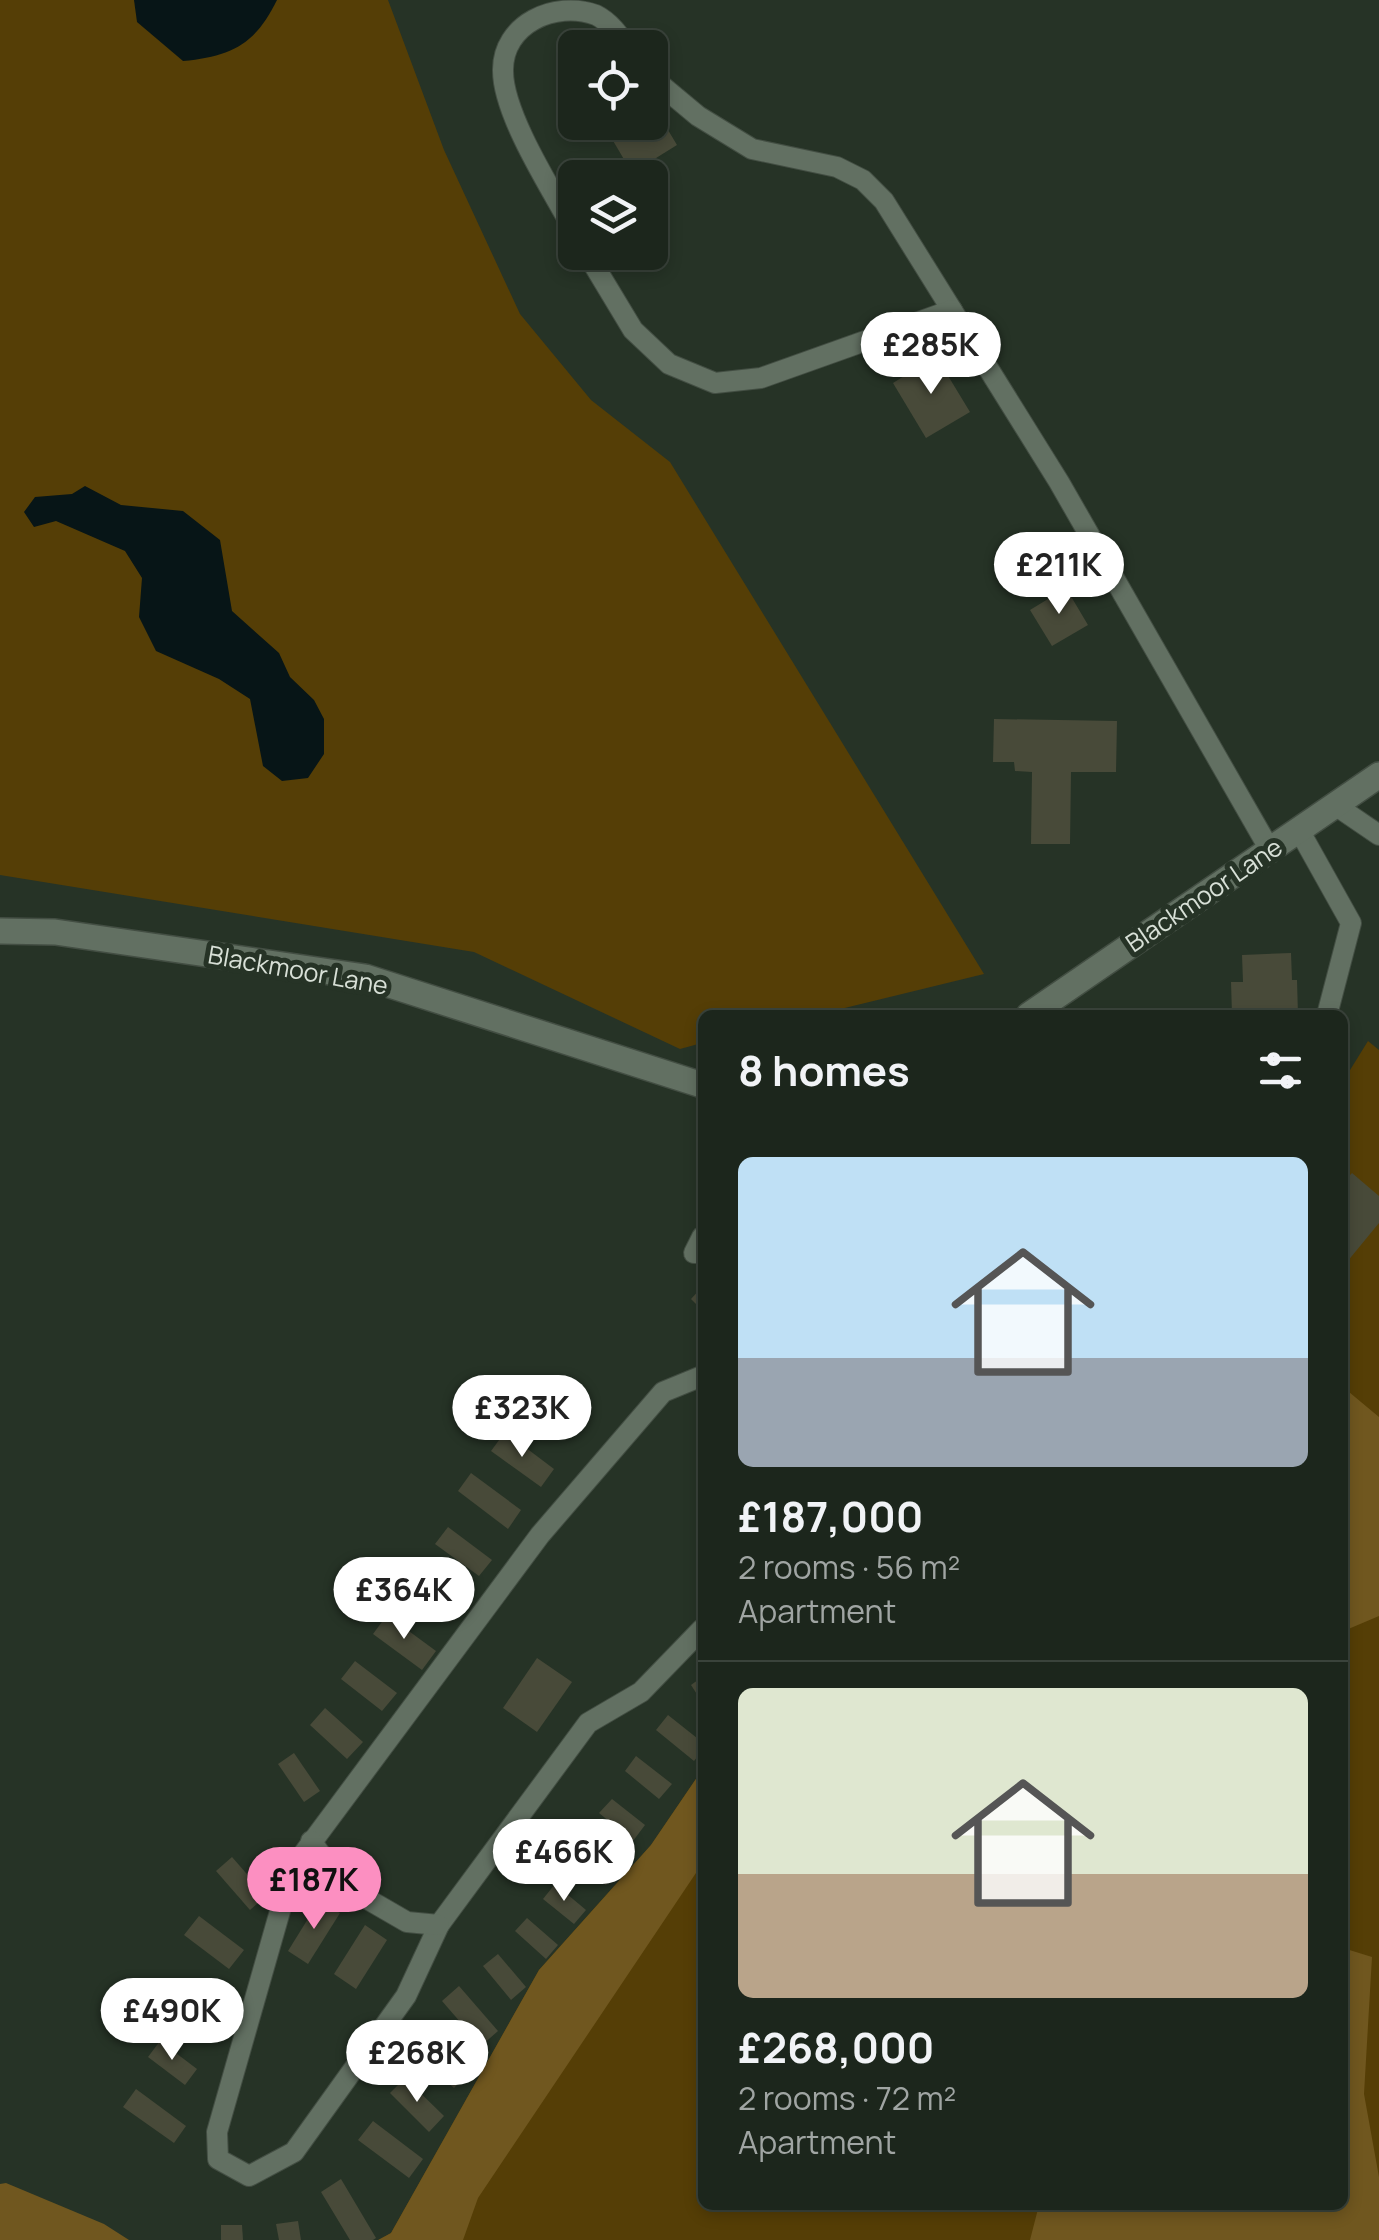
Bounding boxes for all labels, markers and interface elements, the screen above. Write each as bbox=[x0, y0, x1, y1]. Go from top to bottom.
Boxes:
map controls bbox=[558, 30, 668, 270]
button: locate bbox=[558, 30, 668, 140]
button: layers bbox=[558, 160, 668, 270]
pin: £285K bbox=[861, 312, 1001, 397]
text: £285K bbox=[883, 322, 979, 366]
pin: £211K bbox=[989, 532, 1129, 617]
text: £211K bbox=[1016, 542, 1102, 586]
street label: Blackmoor Lane bbox=[1118, 829, 1289, 960]
street label: Blackmoor Lane bbox=[205, 936, 391, 1003]
text: 8 homes bbox=[738, 1041, 910, 1099]
icon: filters bbox=[1253, 1043, 1308, 1098]
icon: home bbox=[933, 1222, 1113, 1402]
pin: £323K bbox=[452, 1375, 592, 1460]
text: £323K bbox=[474, 1385, 570, 1429]
text: £187,000 bbox=[738, 1487, 923, 1545]
text: 2 rooms · 56 m² bbox=[738, 1545, 960, 1589]
pin: £364K bbox=[334, 1557, 474, 1642]
text: £364K bbox=[356, 1567, 452, 1611]
text: Apartment bbox=[738, 1589, 896, 1633]
icon: home bbox=[933, 1753, 1113, 1933]
pin: £466K bbox=[494, 1819, 634, 1904]
text: £466K bbox=[515, 1829, 613, 1873]
pin: £187K bbox=[244, 1847, 384, 1932]
text: £187K bbox=[269, 1857, 359, 1901]
pin: £490K bbox=[102, 1978, 242, 2063]
text: £490K bbox=[123, 1988, 221, 2032]
text: £268,000 bbox=[738, 2018, 934, 2076]
pin: £268K bbox=[347, 2020, 487, 2105]
text: £268K bbox=[368, 2030, 466, 2074]
text: 2 rooms · 72 m² bbox=[738, 2076, 956, 2120]
text: Apartment bbox=[738, 2120, 896, 2164]

